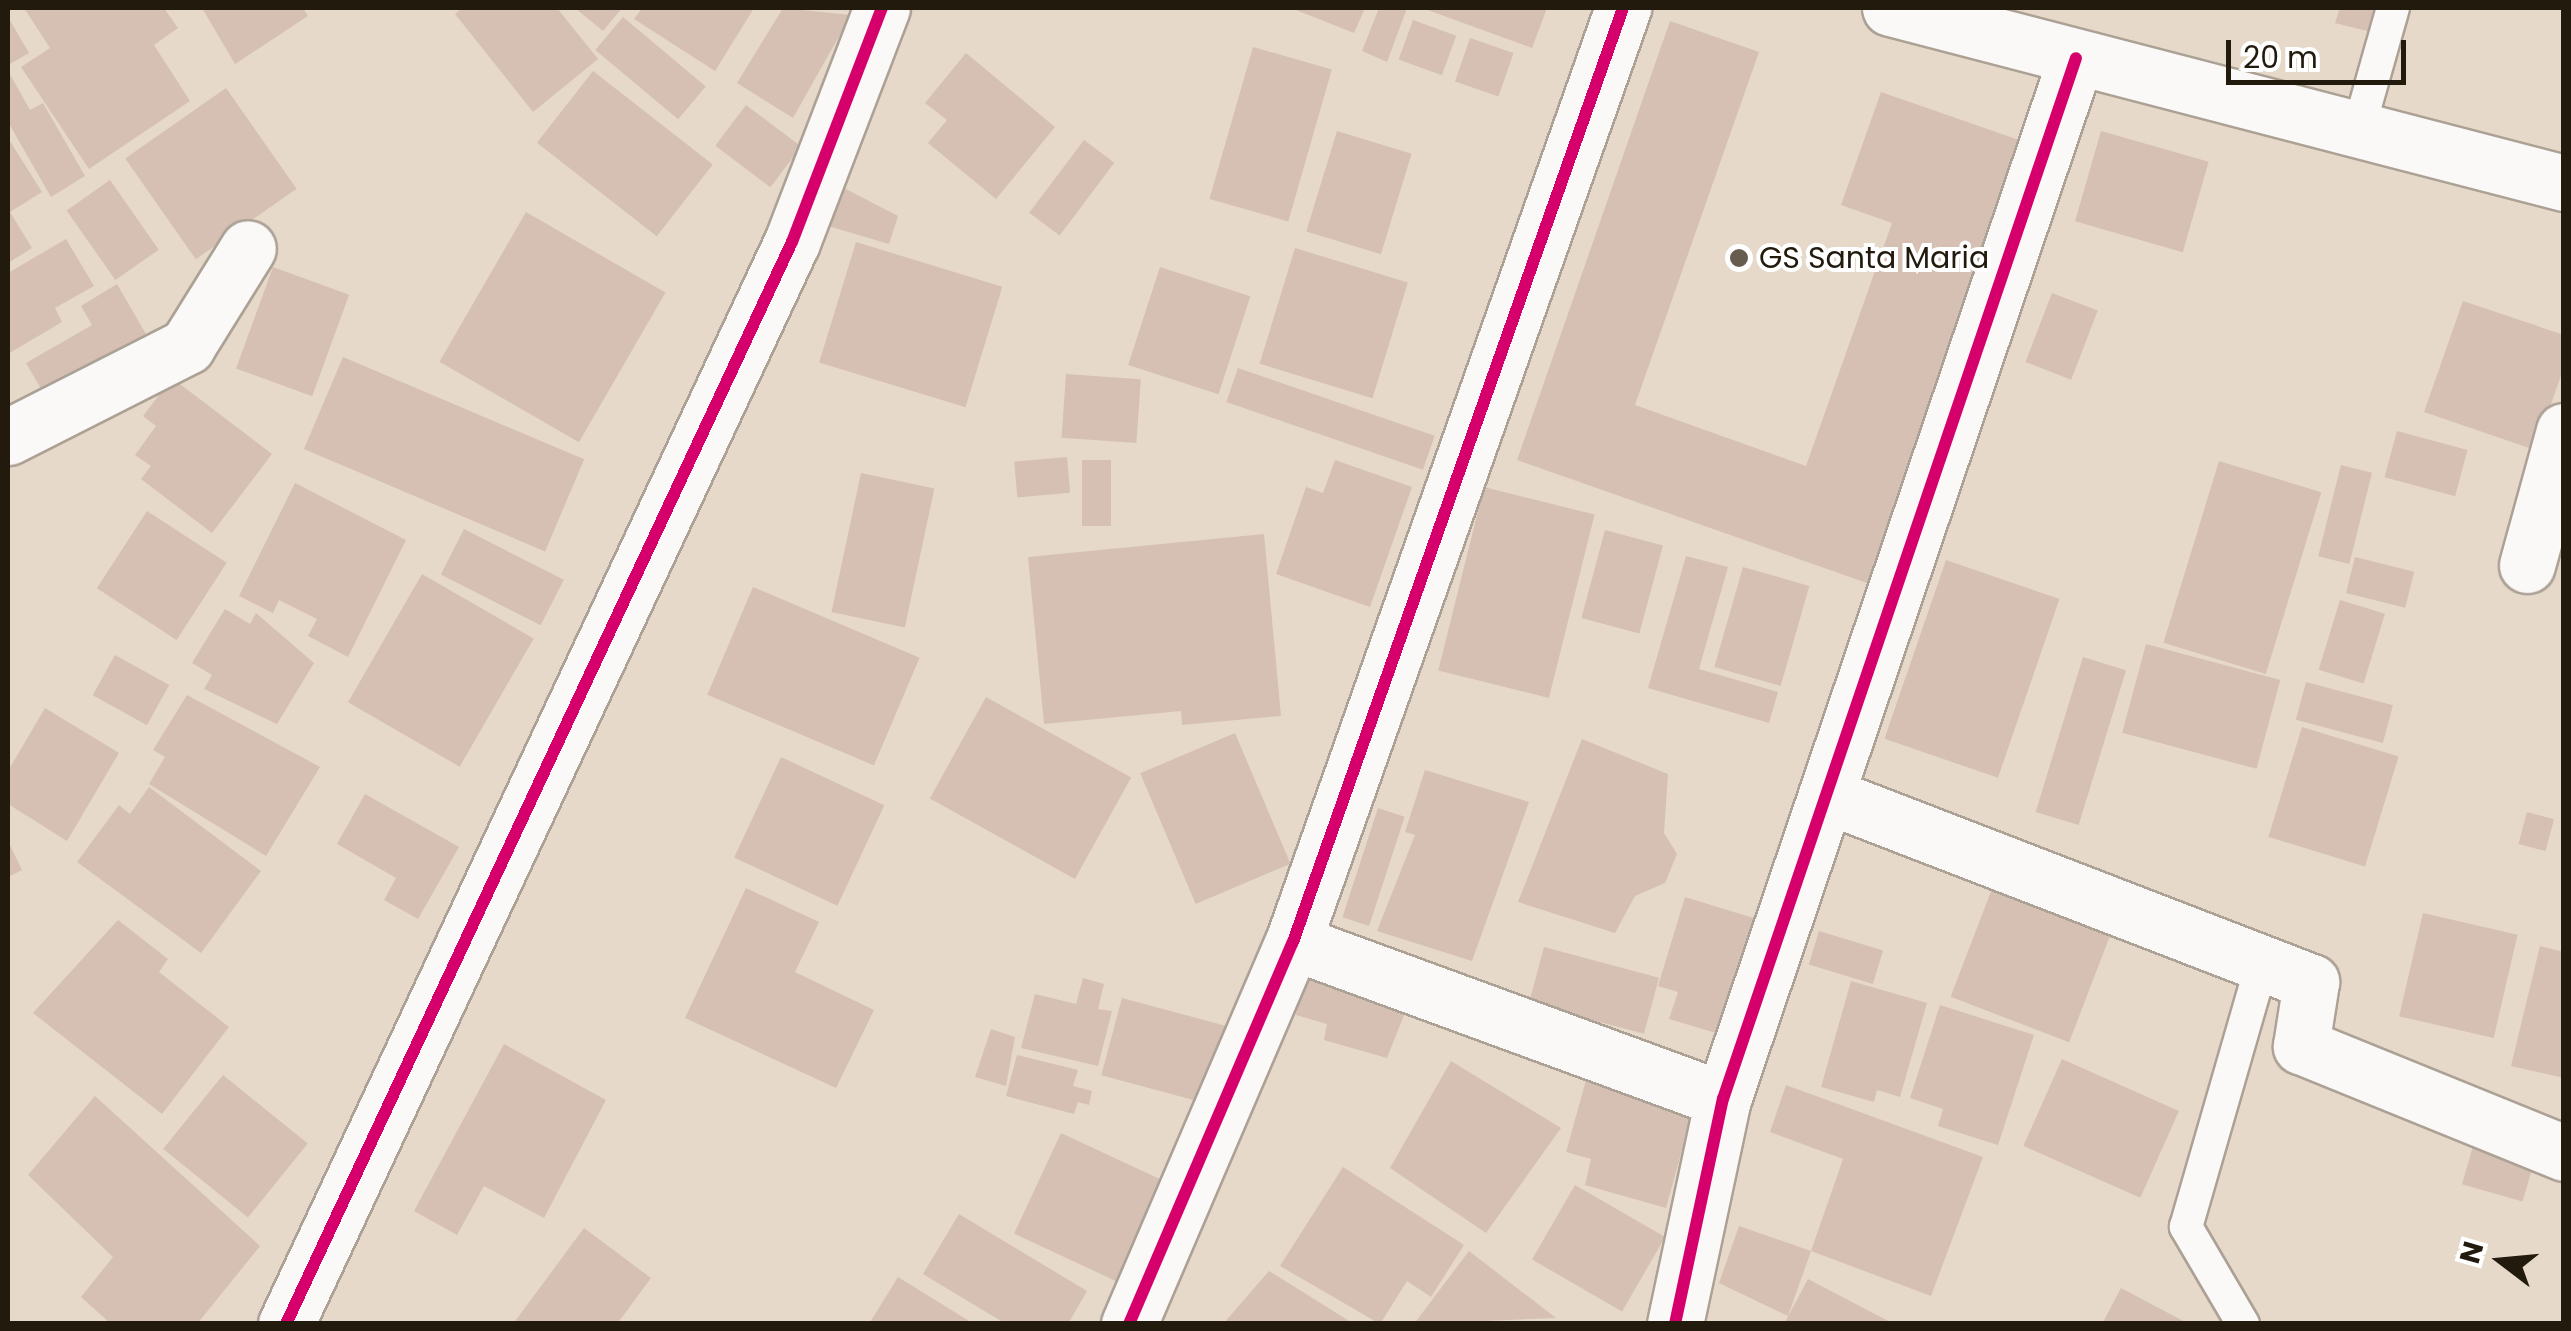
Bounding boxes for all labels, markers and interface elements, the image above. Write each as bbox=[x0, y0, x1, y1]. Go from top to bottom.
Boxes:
scale bar bbox=[2231, 20, 2411, 82]
text: 20 m bbox=[2243, 36, 2318, 79]
place label: GS Santa Maria bbox=[1759, 240, 1989, 276]
marker: GS Santa Maria bbox=[1728, 247, 1750, 269]
north arrow bbox=[2451, 1211, 2551, 1311]
text: N bbox=[2450, 1237, 2493, 1268]

